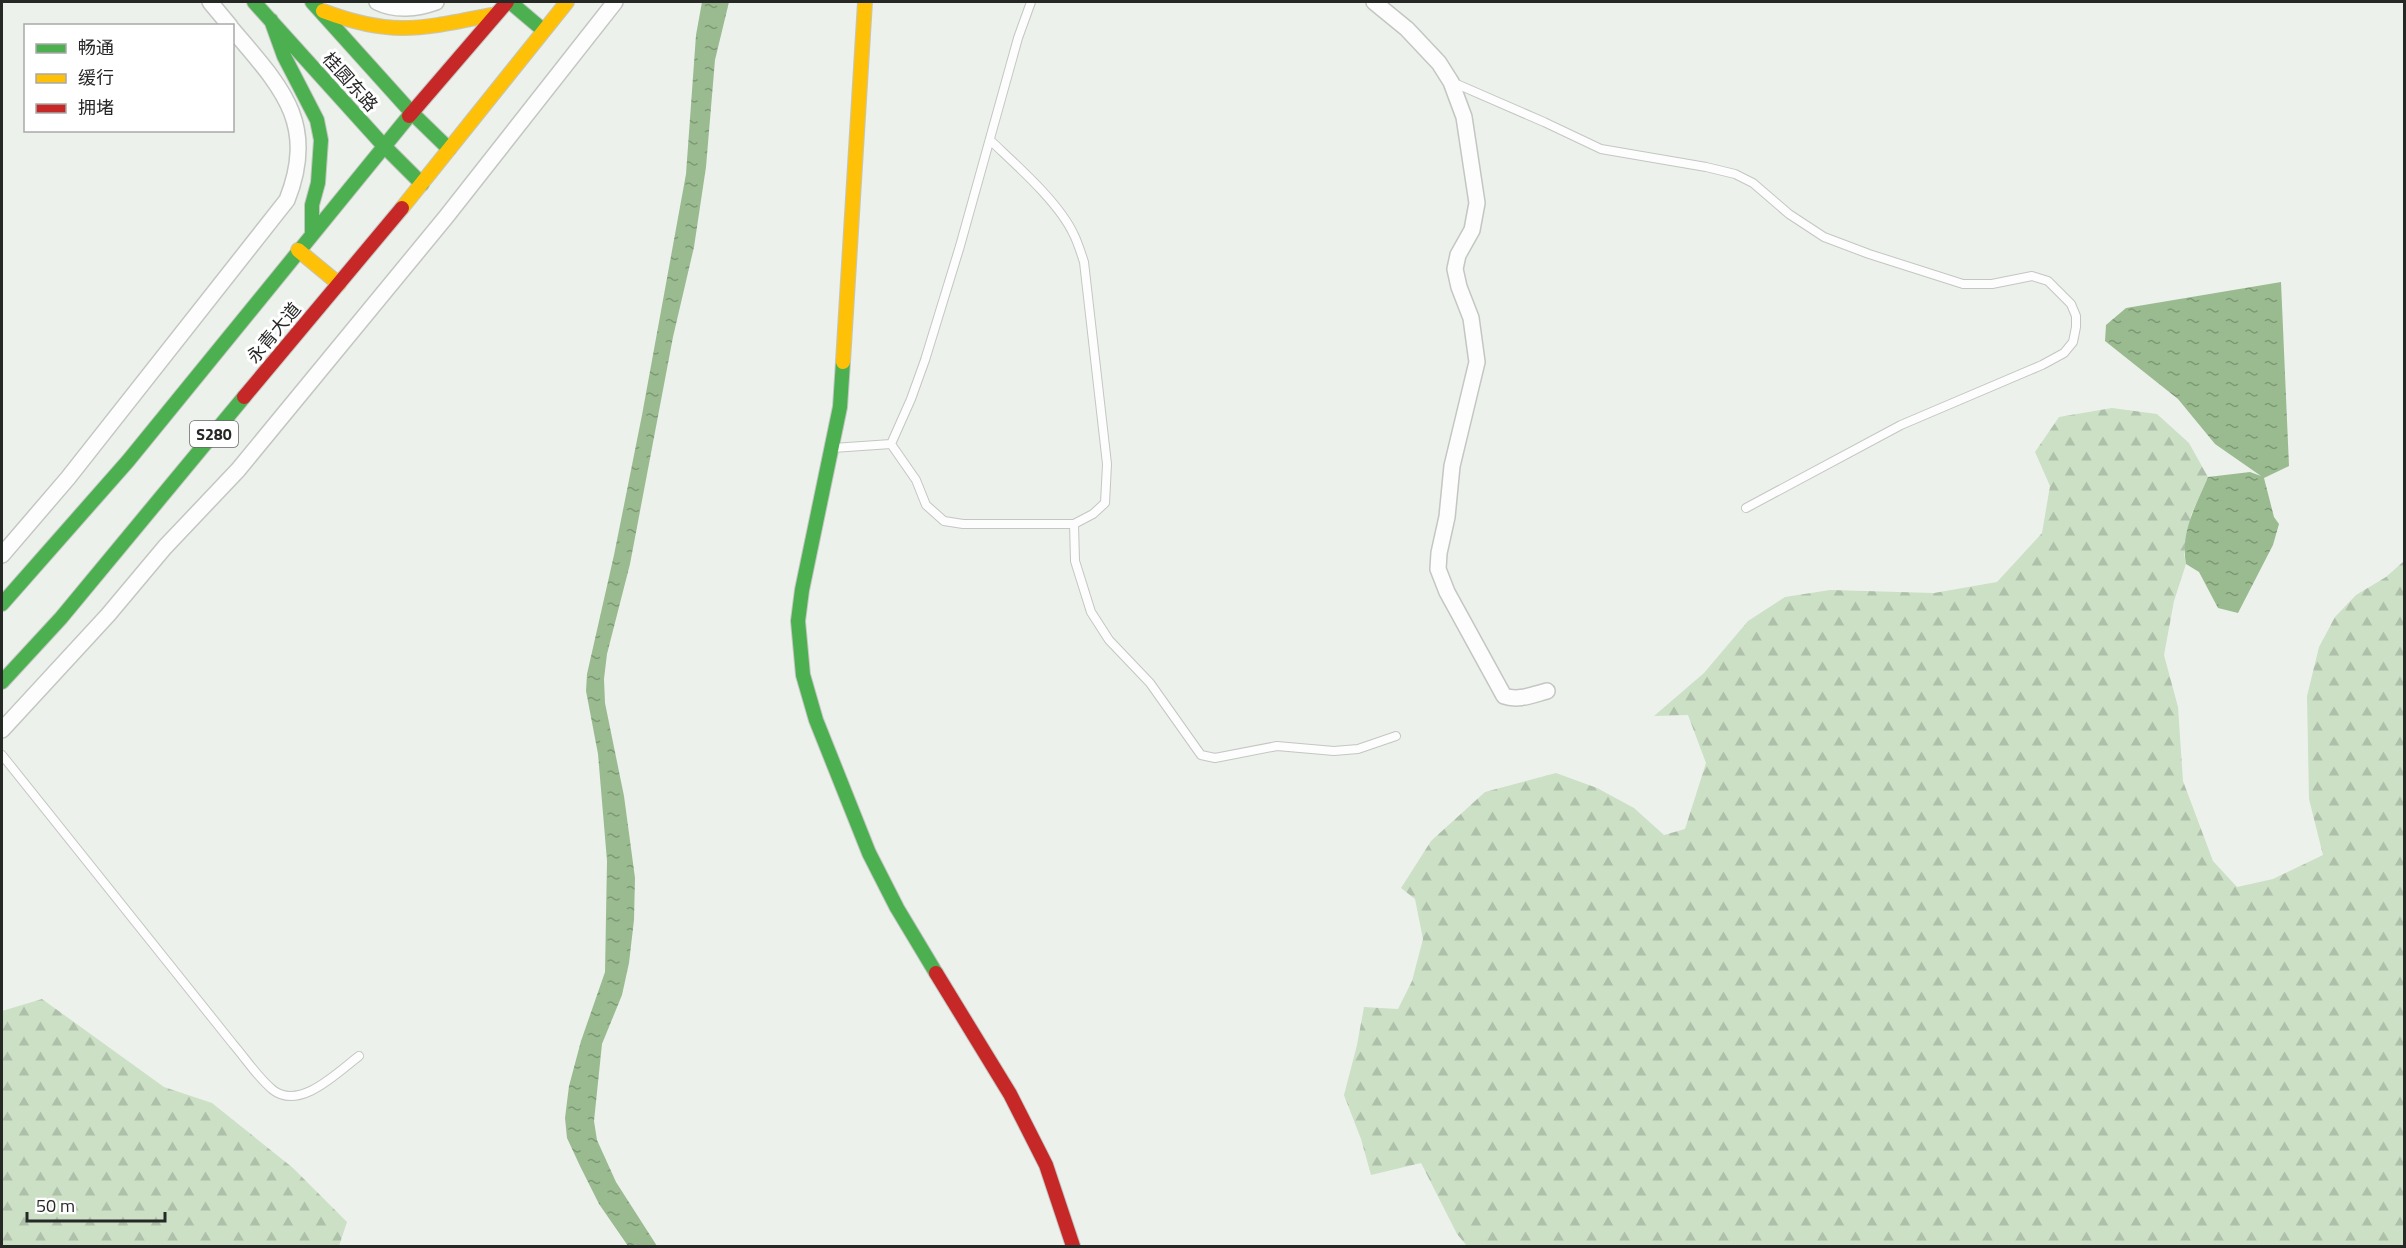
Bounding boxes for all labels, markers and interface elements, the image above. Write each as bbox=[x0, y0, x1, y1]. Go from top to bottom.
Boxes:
legend bbox=[24, 24, 234, 132]
text: 畅通 bbox=[78, 34, 114, 61]
street label: 桂圆东路 bbox=[316, 46, 384, 117]
text: 缓行 bbox=[78, 64, 114, 91]
text: 拥堵 bbox=[78, 94, 114, 121]
street label: 永青大道 bbox=[240, 296, 307, 369]
road number: S280 bbox=[190, 421, 238, 447]
scale bar bbox=[27, 1185, 165, 1223]
text: 50 m bbox=[36, 1192, 75, 1219]

